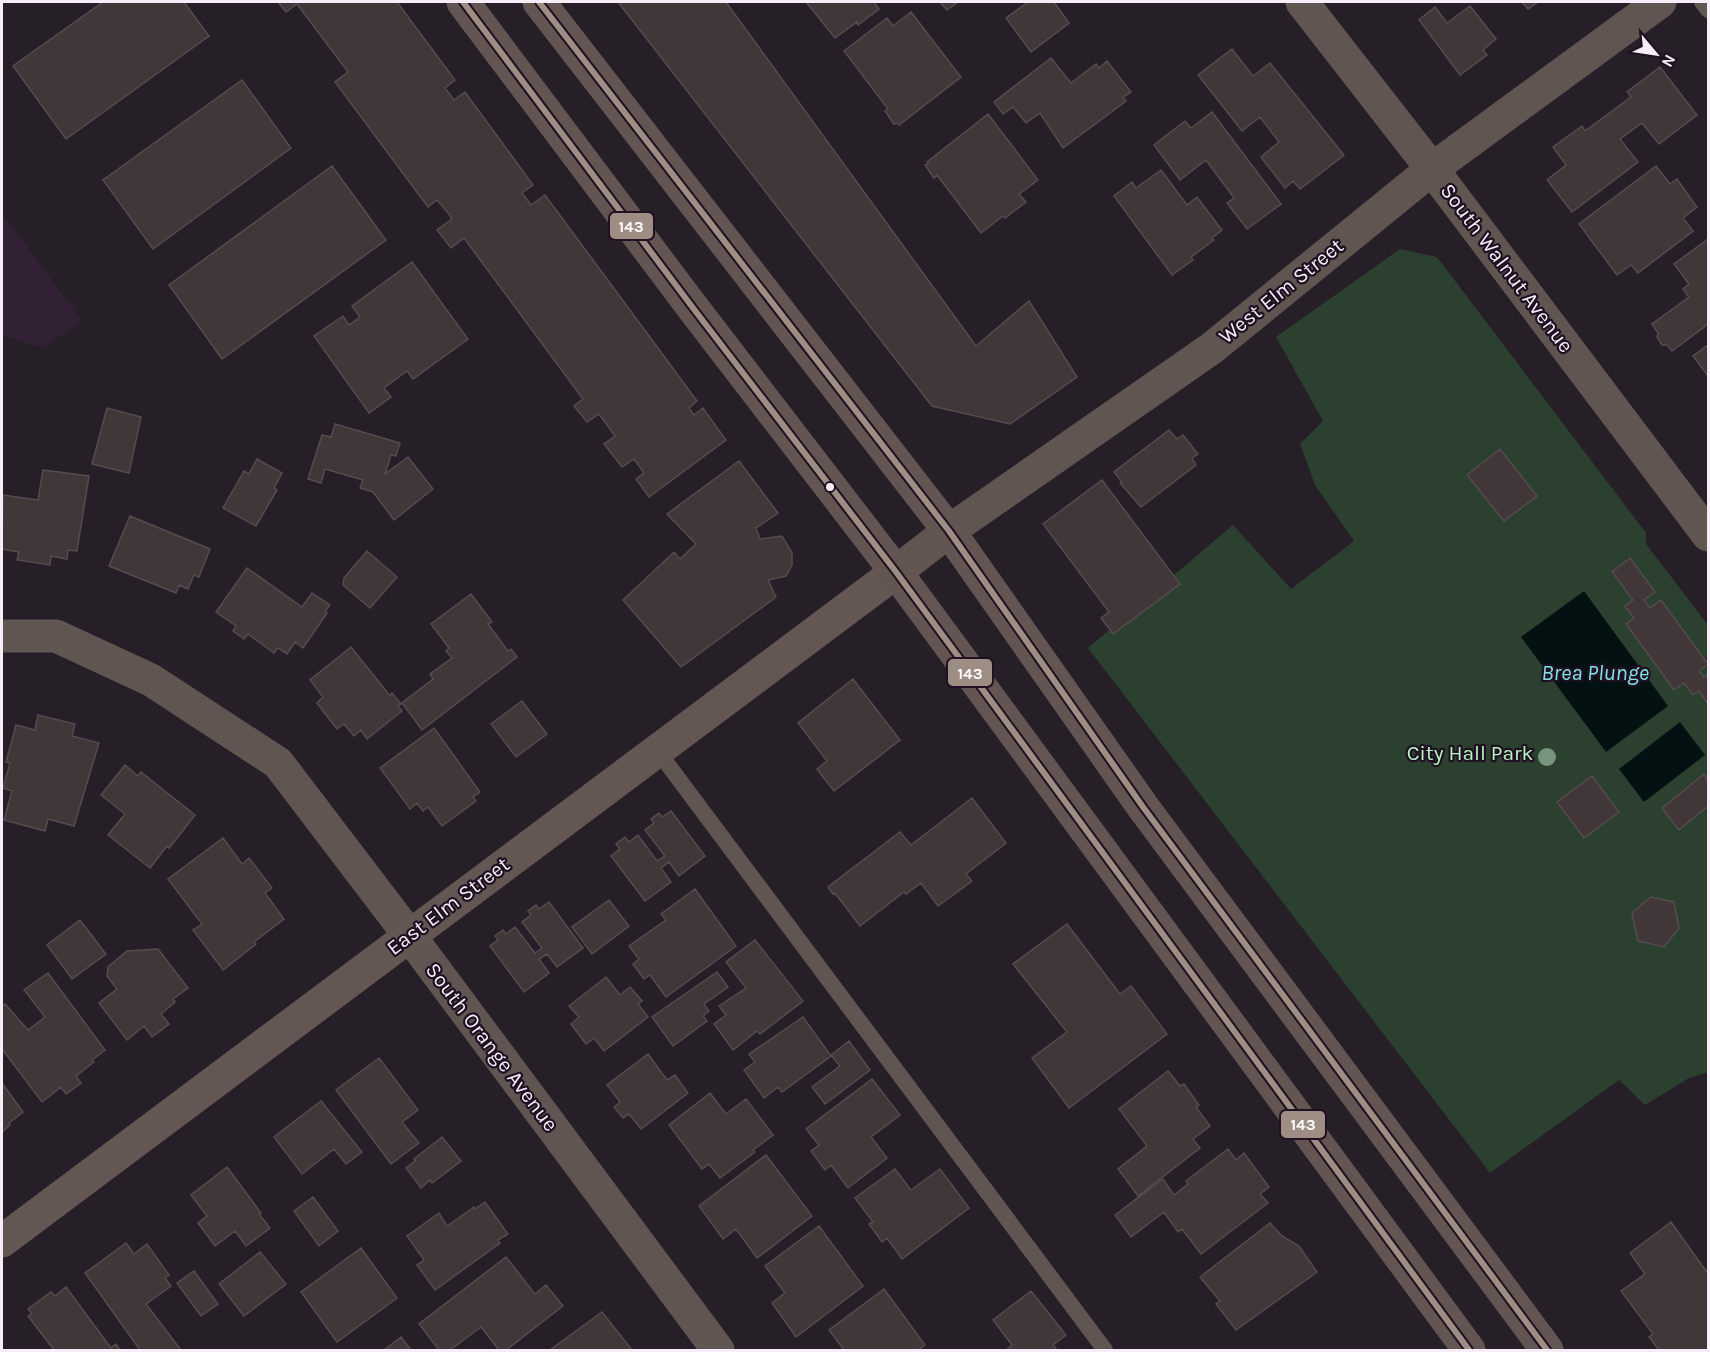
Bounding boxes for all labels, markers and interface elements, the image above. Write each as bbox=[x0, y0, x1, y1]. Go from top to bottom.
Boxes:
north arrow bbox=[1626, 24, 1686, 84]
text: N bbox=[1658, 51, 1680, 71]
street label: South Walnut Avenue bbox=[1436, 179, 1578, 357]
line badge: 143 bbox=[609, 212, 654, 240]
text: 143 bbox=[618, 217, 644, 236]
street label: West Elm Street bbox=[1214, 234, 1348, 348]
unlabelled marker bbox=[824, 481, 836, 493]
line badge: 143 bbox=[947, 658, 993, 687]
water label: Brea Plunge bbox=[1541, 660, 1649, 686]
text: 143 bbox=[957, 664, 983, 683]
park label: City Hall Park bbox=[1407, 741, 1534, 765]
street label: East Elm Street bbox=[382, 852, 514, 960]
street label: South Orange Avenue bbox=[421, 958, 563, 1136]
line badge: 143 bbox=[1280, 1110, 1326, 1139]
text: 143 bbox=[1290, 1115, 1316, 1134]

